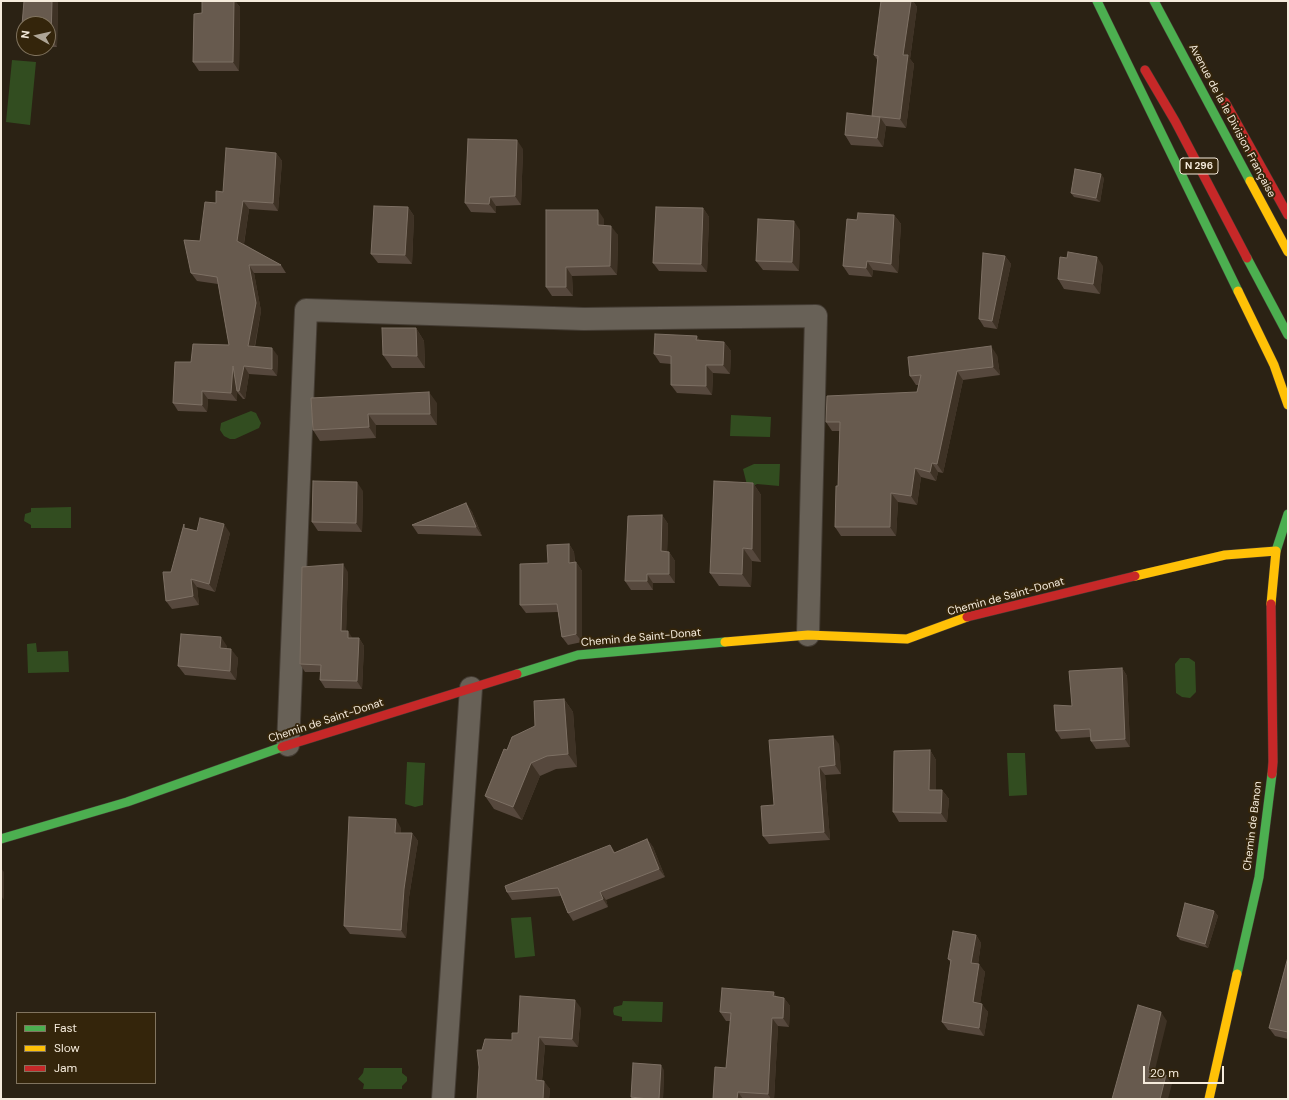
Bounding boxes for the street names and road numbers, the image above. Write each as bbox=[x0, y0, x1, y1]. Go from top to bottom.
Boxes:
street label: Avenue de la 1e Division Française bbox=[1186, 42, 1278, 200]
road number: N 296 bbox=[1180, 158, 1218, 174]
street label: Chemin de Saint-Donat bbox=[946, 575, 1066, 619]
street label: Chemin de Saint-Donat bbox=[580, 626, 702, 650]
street label: Chemin de Saint-Donat bbox=[267, 696, 385, 746]
street label: Chemin de Banon bbox=[1241, 781, 1265, 871]

